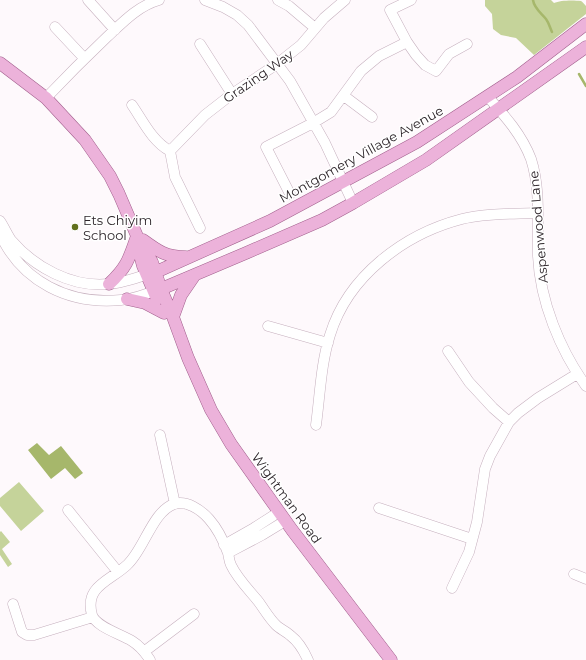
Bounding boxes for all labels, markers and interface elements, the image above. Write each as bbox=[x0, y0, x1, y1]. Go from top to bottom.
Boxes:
street label: Grazing Way bbox=[220, 45, 297, 106]
street label: Montgomery Village Avenue bbox=[276, 102, 446, 206]
street label: Aspenwood Lane bbox=[525, 170, 551, 284]
place label: Ets Chiyim School bbox=[83, 212, 152, 243]
marker: Ets Chiyim School bbox=[70, 222, 80, 232]
street label: Wightman Road bbox=[249, 449, 325, 547]

